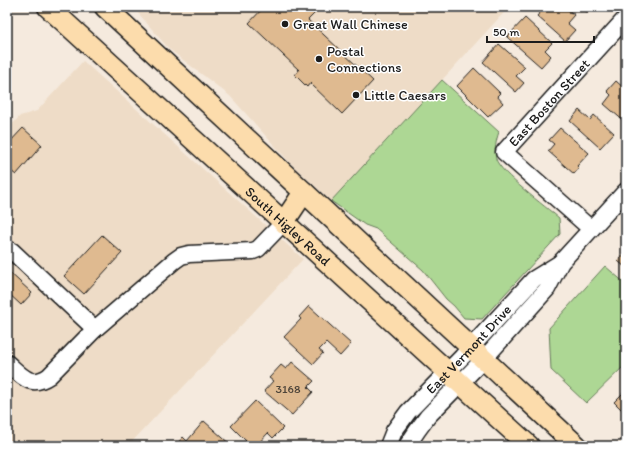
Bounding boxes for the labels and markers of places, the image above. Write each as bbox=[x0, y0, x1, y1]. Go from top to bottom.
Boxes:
place label: Great Wall Chinese bbox=[293, 16, 408, 33]
marker: Great Wall Chinese bbox=[280, 19, 290, 29]
place label: Postal Connections bbox=[327, 43, 402, 76]
marker: Postal Connections bbox=[314, 54, 324, 64]
place label: Little Caesars bbox=[364, 87, 446, 104]
marker: Little Caesars bbox=[351, 90, 361, 100]

